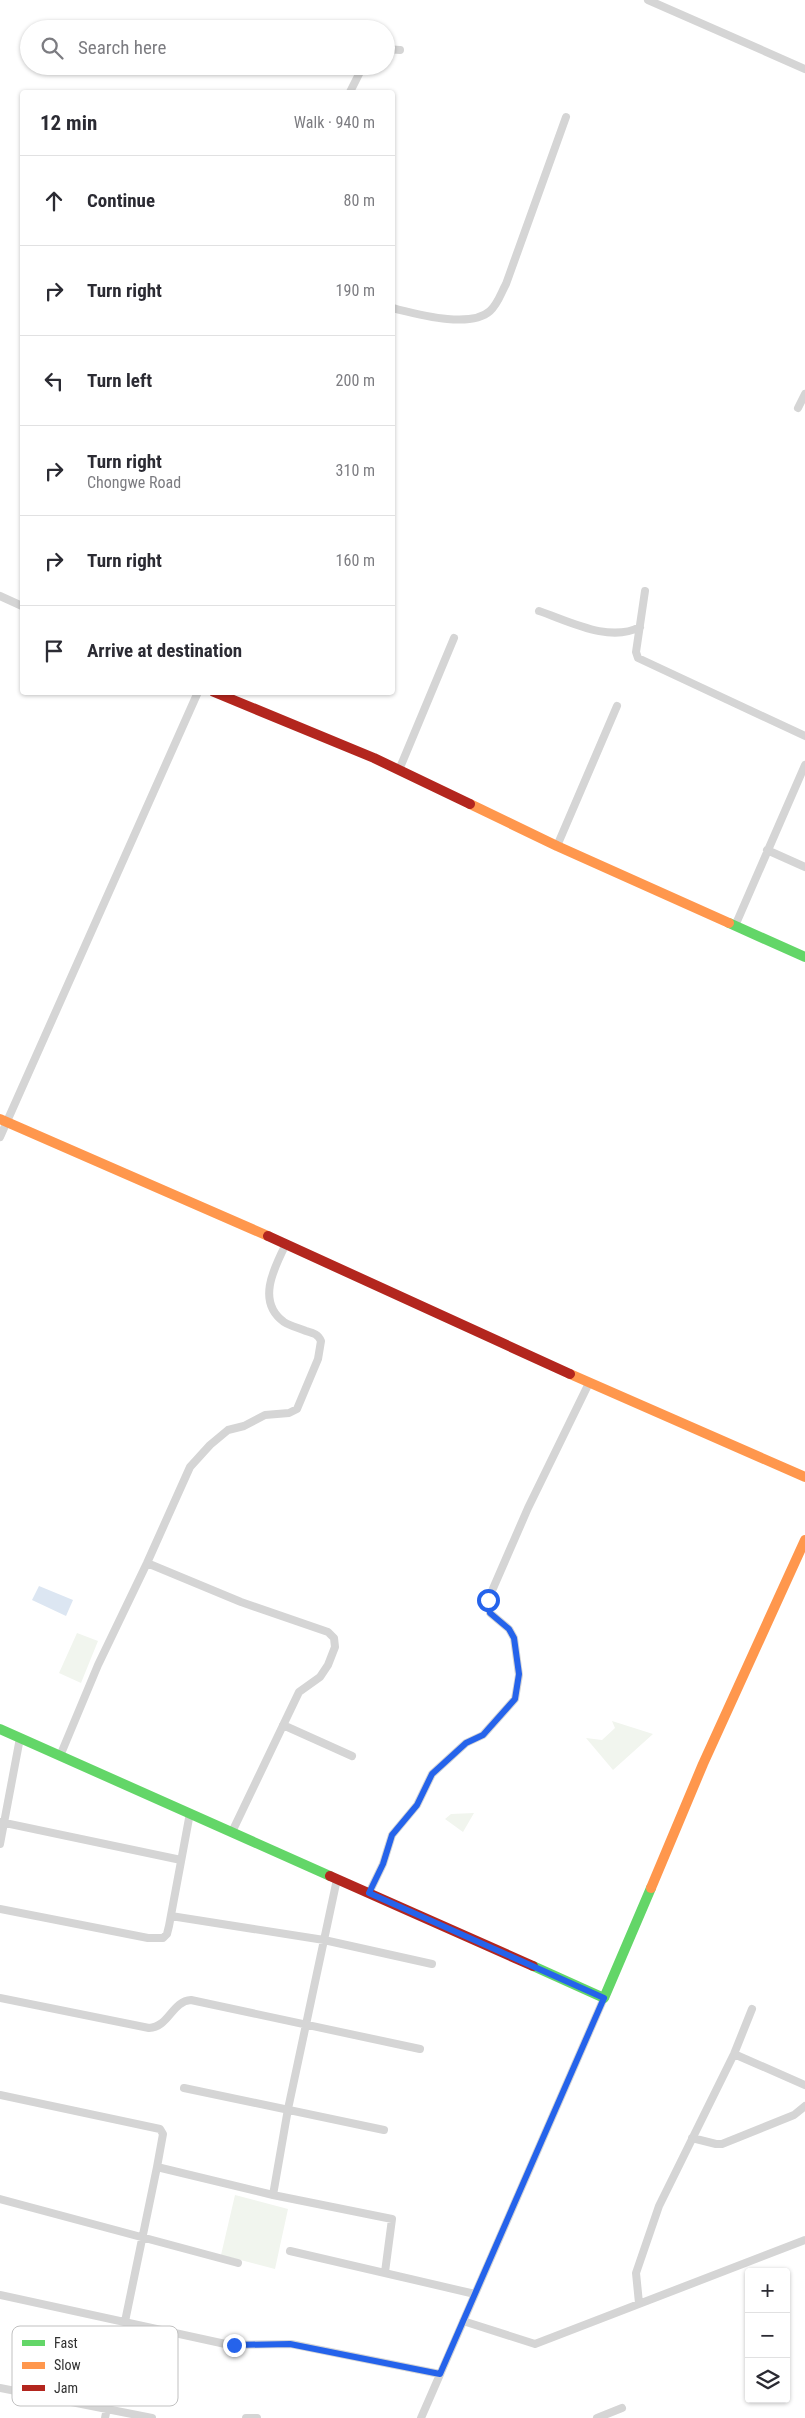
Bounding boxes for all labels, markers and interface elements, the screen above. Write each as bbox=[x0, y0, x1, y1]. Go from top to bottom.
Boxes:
search box bbox=[20, 20, 395, 75]
icon: search bbox=[38, 34, 66, 62]
text: Search here bbox=[78, 36, 166, 59]
text: 12 min bbox=[40, 111, 97, 135]
text: Walk · 940 m bbox=[294, 113, 375, 132]
icon: ahead bbox=[40, 187, 68, 215]
text: Continue bbox=[87, 189, 155, 212]
text: 80 m bbox=[343, 191, 375, 210]
icon: right bbox=[40, 277, 68, 305]
text: Turn right bbox=[87, 279, 162, 302]
text: 190 m bbox=[336, 281, 375, 300]
icon: left bbox=[40, 367, 68, 395]
text: Turn left bbox=[87, 369, 152, 392]
text: 200 m bbox=[336, 371, 375, 390]
text: Turn right bbox=[87, 450, 162, 473]
icon: right bbox=[40, 457, 68, 485]
text: 310 m bbox=[336, 461, 375, 480]
text: Chongwe Road bbox=[87, 473, 181, 492]
icon: right bbox=[40, 547, 68, 575]
text: Turn right bbox=[87, 549, 162, 572]
text: 160 m bbox=[336, 551, 375, 570]
icon: arrive bbox=[40, 637, 68, 665]
text: Arrive at destination bbox=[87, 639, 242, 662]
route start bbox=[477, 1589, 500, 1612]
map controls bbox=[745, 2268, 790, 2403]
button: + bbox=[745, 2268, 790, 2313]
button: − bbox=[745, 2313, 790, 2358]
legend bbox=[12, 2326, 178, 2406]
route end bbox=[223, 2334, 246, 2357]
text: Fast bbox=[54, 2335, 78, 2351]
text: Slow bbox=[54, 2357, 81, 2373]
button: layers bbox=[745, 2358, 790, 2403]
text: Jam bbox=[54, 2380, 78, 2396]

